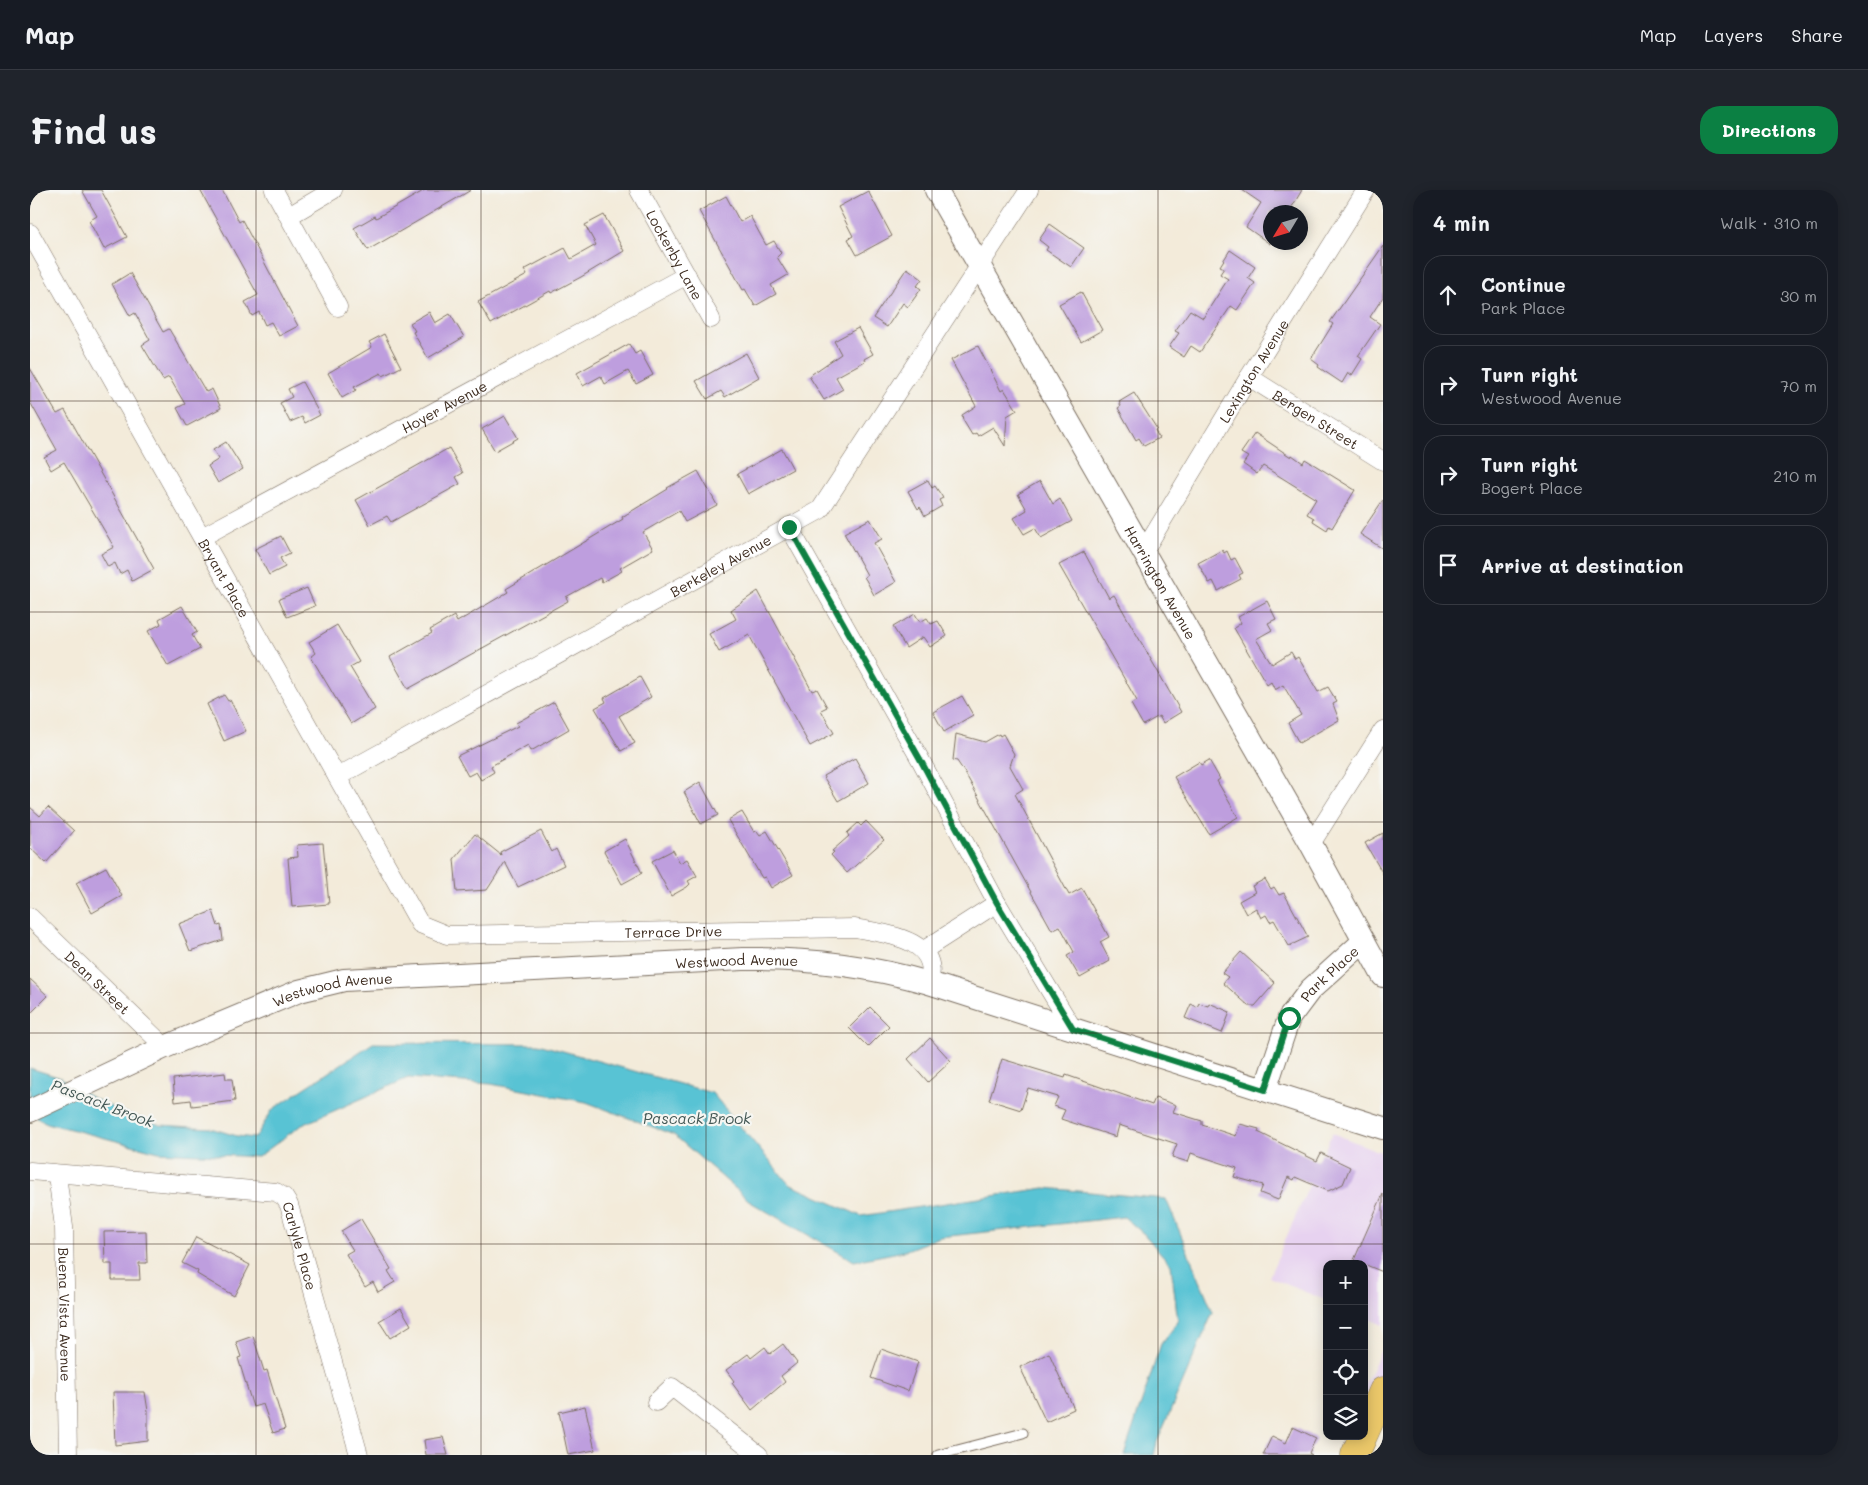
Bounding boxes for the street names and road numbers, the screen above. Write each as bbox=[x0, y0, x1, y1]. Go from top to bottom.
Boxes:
street label: Lockerby Lane bbox=[642, 206, 708, 303]
street label: Lexington Avenue bbox=[1214, 315, 1293, 426]
street label: Hoyer Avenue bbox=[398, 376, 490, 437]
street label: Bergen Street bbox=[1269, 385, 1363, 453]
street label: Harrington Avenue bbox=[1121, 522, 1201, 642]
street label: Berkeley Avenue bbox=[666, 529, 774, 601]
street label: Bryant Place bbox=[195, 535, 255, 621]
street label: Terrace Drive bbox=[624, 921, 722, 941]
street label: Park Place bbox=[1295, 941, 1362, 1005]
street label: Dean Street bbox=[61, 946, 135, 1018]
street label: Westwood Avenue bbox=[674, 949, 799, 972]
street label: Westwood Avenue bbox=[269, 968, 393, 1011]
street label: Carlyle Place bbox=[279, 1199, 322, 1292]
street label: Buena Vista Avenue bbox=[55, 1247, 76, 1382]

